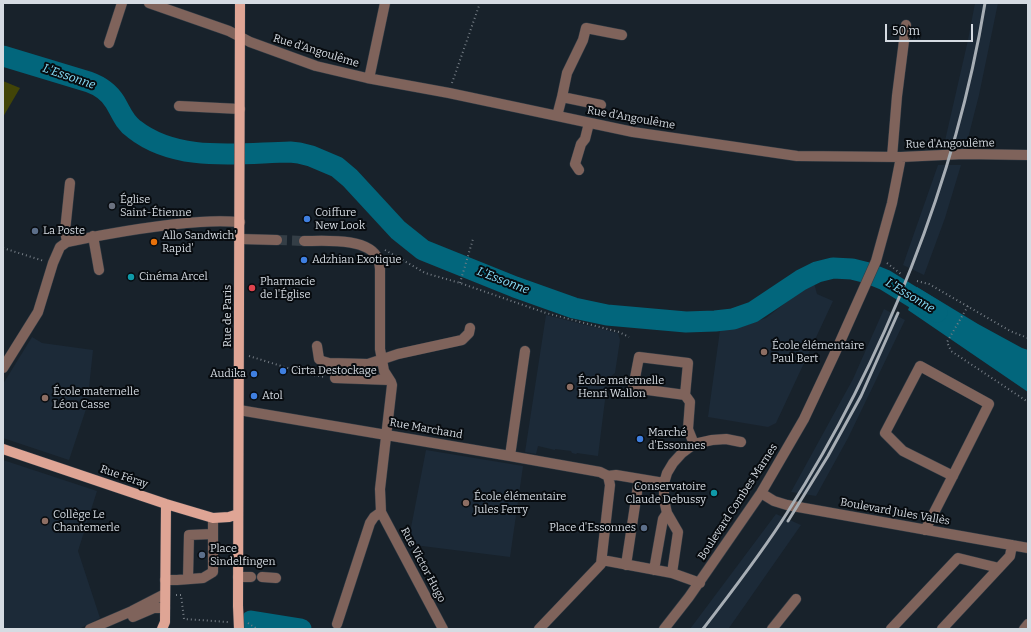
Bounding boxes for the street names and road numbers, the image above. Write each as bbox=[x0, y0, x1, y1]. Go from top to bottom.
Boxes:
street label: Rue d'Angoulême bbox=[271, 32, 361, 70]
street label: Rue d'Angoulême bbox=[586, 104, 676, 132]
street label: Rue d'Angoulême bbox=[905, 137, 995, 151]
street label: Rue de Paris bbox=[221, 285, 235, 347]
street label: Rue Marchand bbox=[388, 416, 464, 442]
street label: Boulevard Combes Marnes bbox=[695, 441, 781, 563]
street label: Rue Féray bbox=[98, 463, 150, 491]
street label: Boulevard Jules Vallès bbox=[839, 496, 951, 528]
street label: Rue Victor Hugo bbox=[398, 525, 448, 605]

